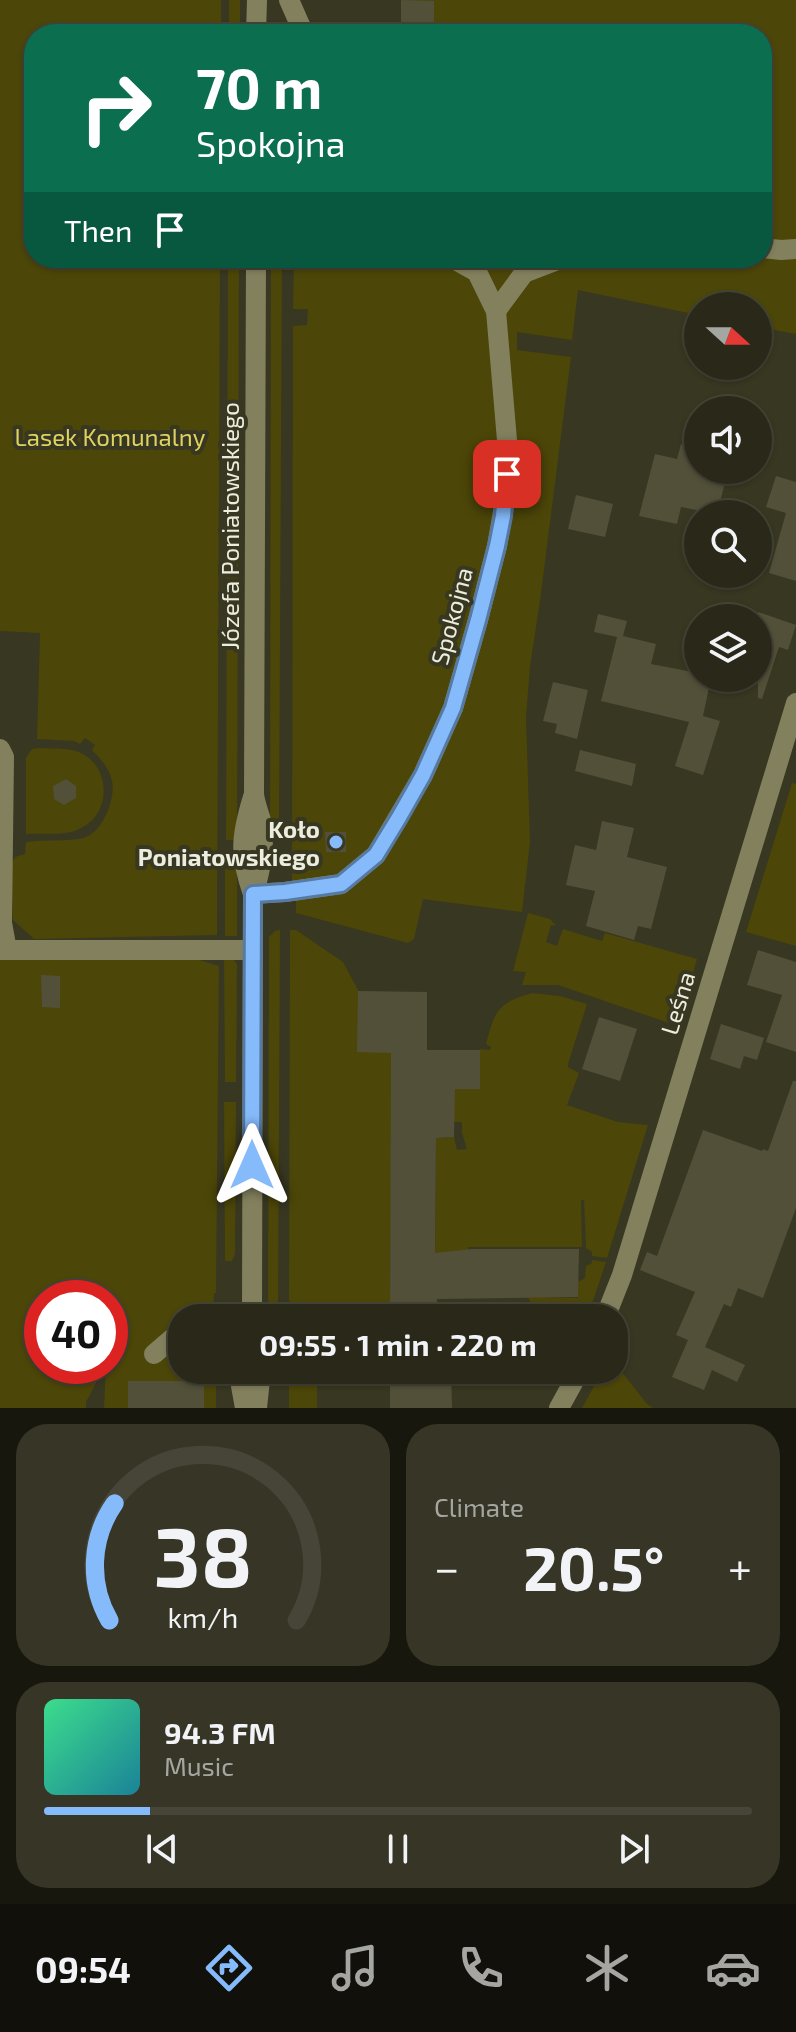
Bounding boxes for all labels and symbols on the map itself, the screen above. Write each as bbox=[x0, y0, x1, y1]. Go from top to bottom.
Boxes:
north arrow bbox=[684, 292, 772, 380]
street label: Józefa Poniatowskiego bbox=[215, 402, 244, 650]
park label: Lasek Komunalny bbox=[14, 422, 206, 451]
pin bbox=[473, 440, 541, 508]
street label: Spokojna bbox=[424, 564, 478, 668]
place label: Koło Poniatowskiego bbox=[138, 814, 320, 871]
marker: Koło Poniatowskiego bbox=[327, 833, 345, 851]
street label: Leśna bbox=[654, 968, 700, 1038]
position arrow bbox=[210, 1123, 294, 1207]
speed limit sign: 40 bbox=[24, 1280, 128, 1384]

